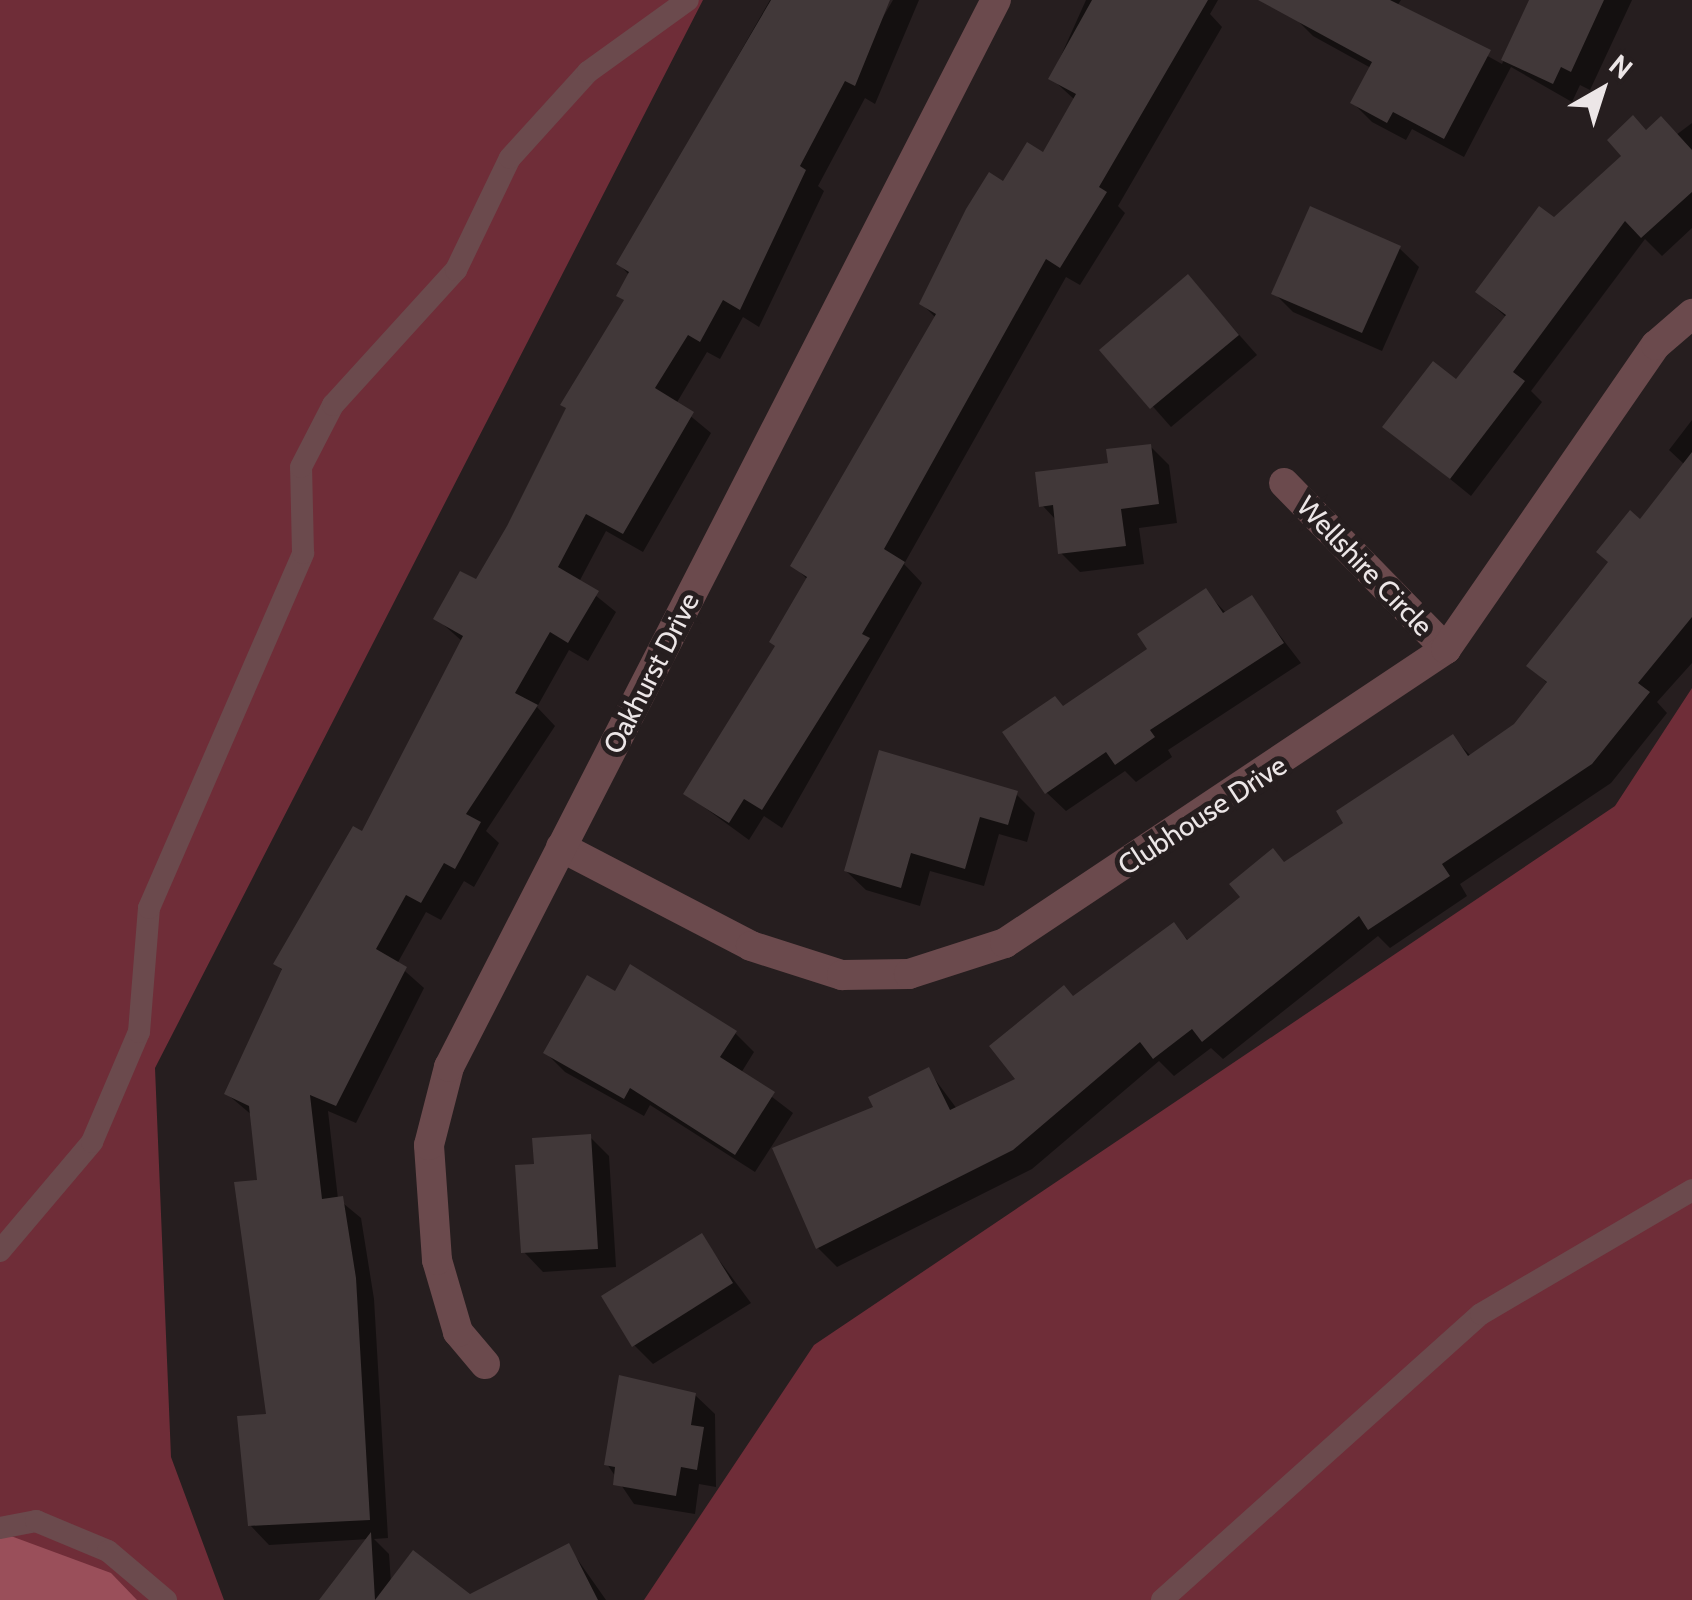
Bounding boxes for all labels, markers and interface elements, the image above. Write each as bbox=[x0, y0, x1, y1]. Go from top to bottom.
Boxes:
north arrow bbox=[1552, 40, 1652, 140]
text: N bbox=[1602, 47, 1639, 86]
street label: Wellshire Circle bbox=[1290, 489, 1440, 643]
street label: Oakhurst Drive bbox=[596, 587, 706, 759]
street label: Clubhouse Drive bbox=[1111, 748, 1293, 882]

